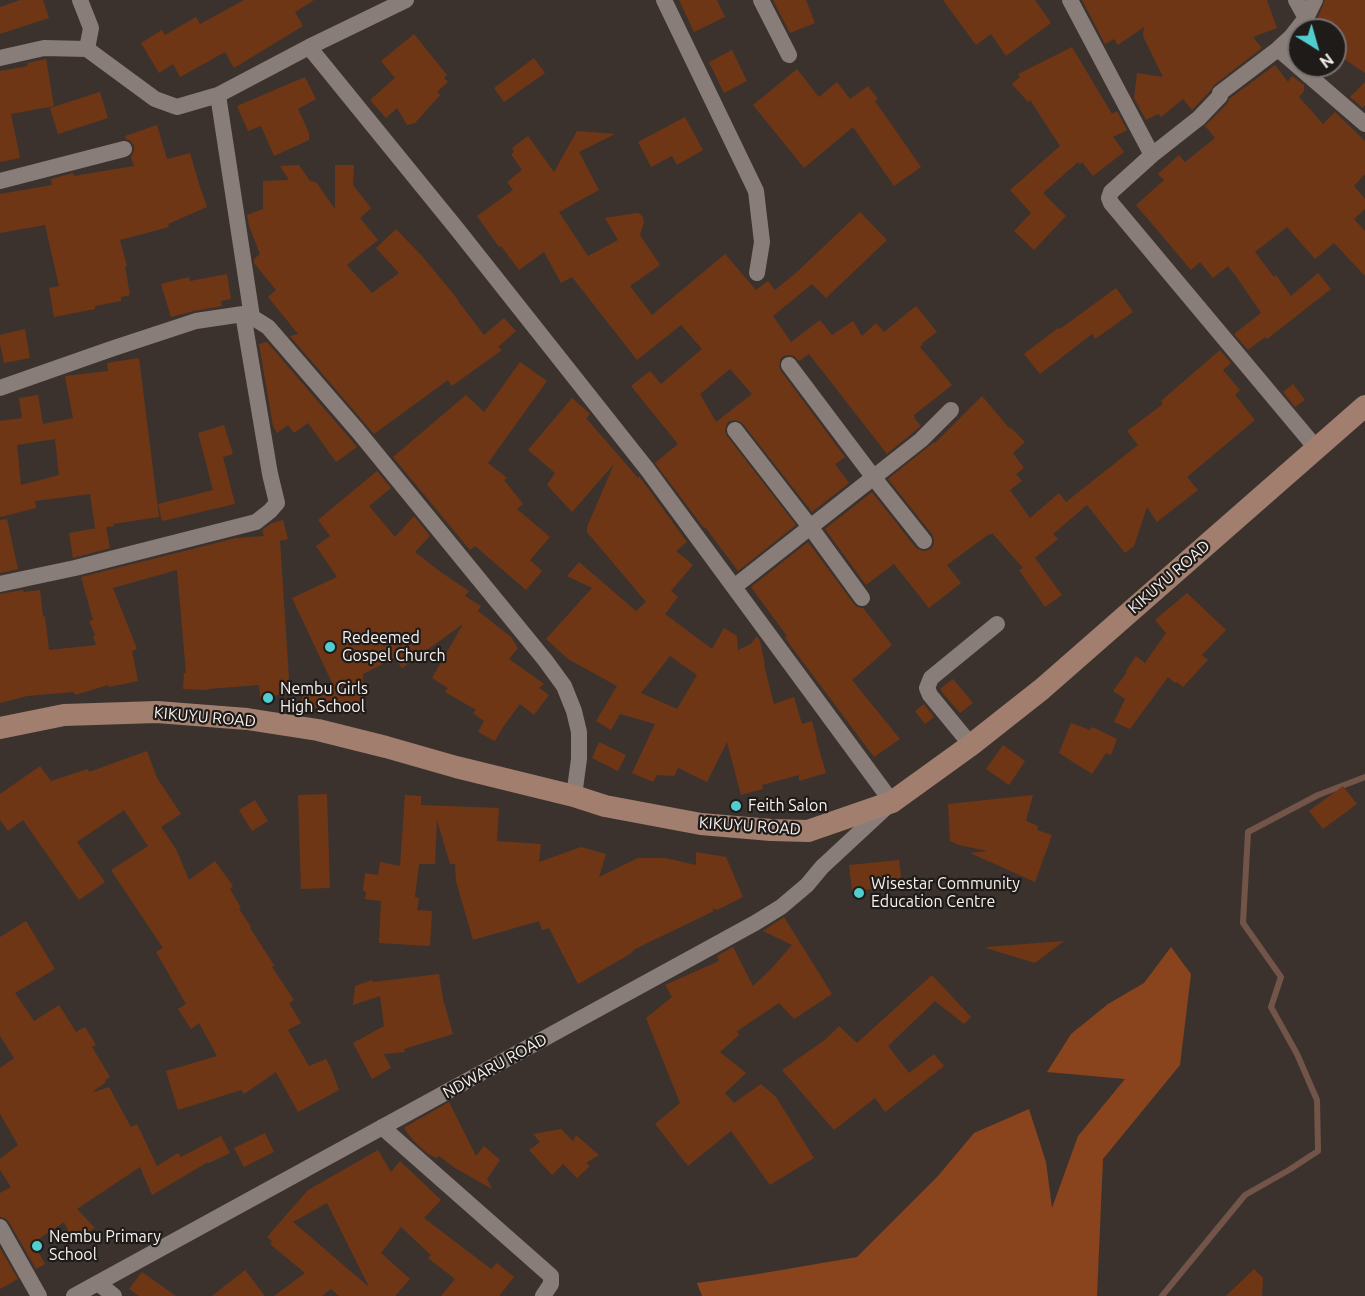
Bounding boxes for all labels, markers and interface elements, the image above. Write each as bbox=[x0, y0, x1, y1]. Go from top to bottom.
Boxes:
north arrow bbox=[1287, 18, 1347, 78]
text: N bbox=[1316, 50, 1337, 72]
street label: KIKUYU ROAD bbox=[1124, 536, 1214, 618]
place label: Redeemed Gospel Church bbox=[342, 628, 446, 666]
marker: Redeemed Gospel Church bbox=[323, 640, 337, 654]
place label: Nembu Girls High School bbox=[280, 679, 368, 717]
marker: Nembu Girls High School bbox=[261, 691, 275, 705]
street label: KIKUYU ROAD bbox=[153, 703, 257, 731]
place label: Feith Salon bbox=[748, 796, 828, 816]
marker: Feith Salon bbox=[729, 799, 743, 813]
street label: KIKUYU ROAD bbox=[698, 813, 802, 839]
place label: Wisestar Community Education Centre bbox=[871, 874, 1020, 912]
marker: Wisestar Community Education Centre bbox=[852, 886, 866, 900]
street label: NDWARU ROAD bbox=[440, 1029, 550, 1103]
place label: Nembu Primary School bbox=[49, 1227, 161, 1265]
marker: Nembu Primary School bbox=[30, 1239, 44, 1253]

